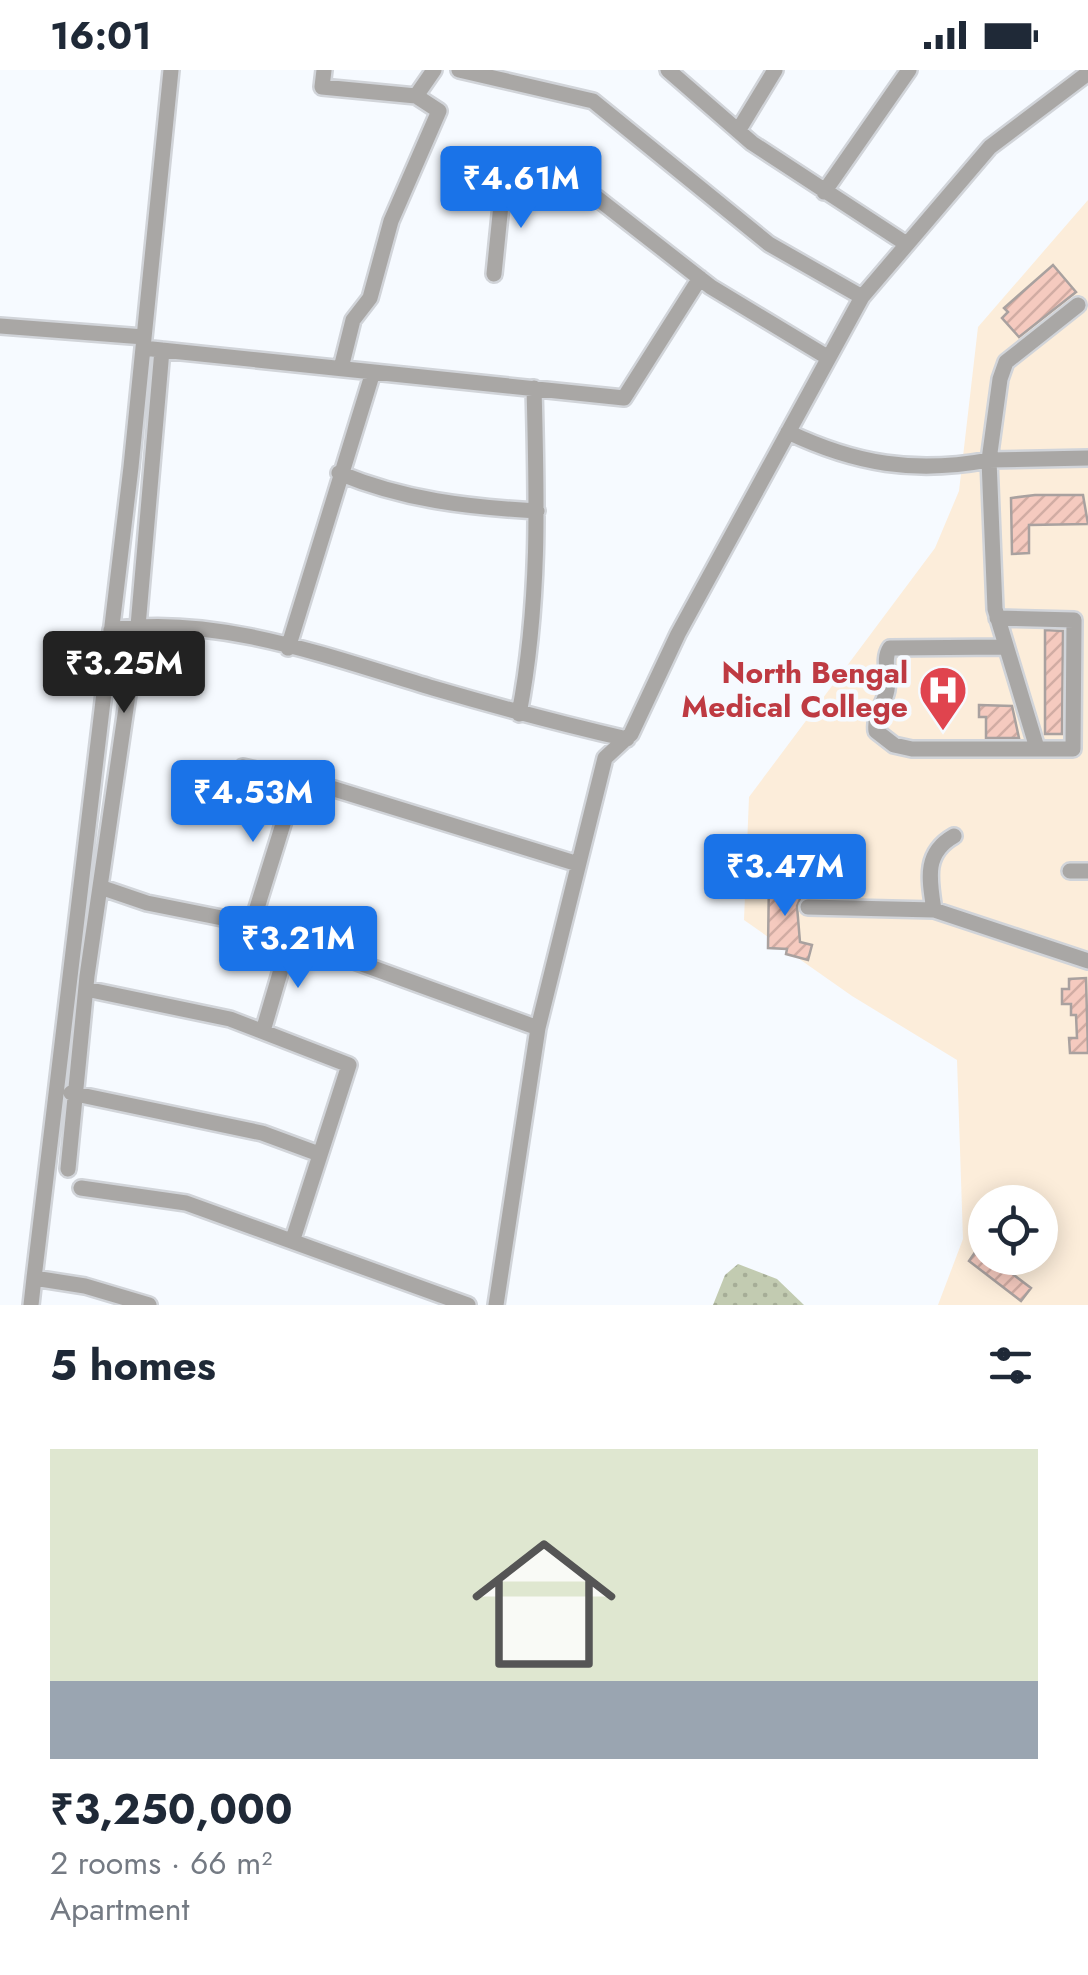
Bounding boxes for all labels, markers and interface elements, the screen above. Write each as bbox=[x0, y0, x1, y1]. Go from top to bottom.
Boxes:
text: 16:01 bbox=[50, 8, 152, 63]
pin: ₹4.61M bbox=[440, 146, 602, 231]
text: ₹4.61M bbox=[462, 155, 580, 201]
pin: ₹3.25M bbox=[43, 631, 205, 716]
text: ₹3.25M bbox=[65, 640, 183, 686]
place label: North Bengal Medical College bbox=[682, 651, 908, 728]
hospital icon: North Bengal Medical College bbox=[917, 664, 969, 732]
pin: ₹4.53M bbox=[172, 760, 334, 845]
text: ₹4.53M bbox=[193, 769, 313, 815]
pin: ₹3.47M bbox=[704, 834, 866, 919]
text: ₹3.47M bbox=[726, 843, 844, 889]
pin: ₹3.21M bbox=[217, 906, 379, 991]
text: ₹3.21M bbox=[241, 915, 355, 961]
map controls bbox=[968, 1185, 1058, 1275]
button: locate bbox=[968, 1185, 1058, 1275]
text: 5 homes bbox=[50, 1335, 216, 1396]
icon: filters bbox=[983, 1338, 1038, 1393]
icon: home bbox=[454, 1514, 634, 1694]
text: ₹3,250,000 bbox=[50, 1779, 293, 1840]
text: 2 rooms · 66 m² bbox=[50, 1840, 272, 1886]
text: Apartment bbox=[50, 1886, 189, 1932]

